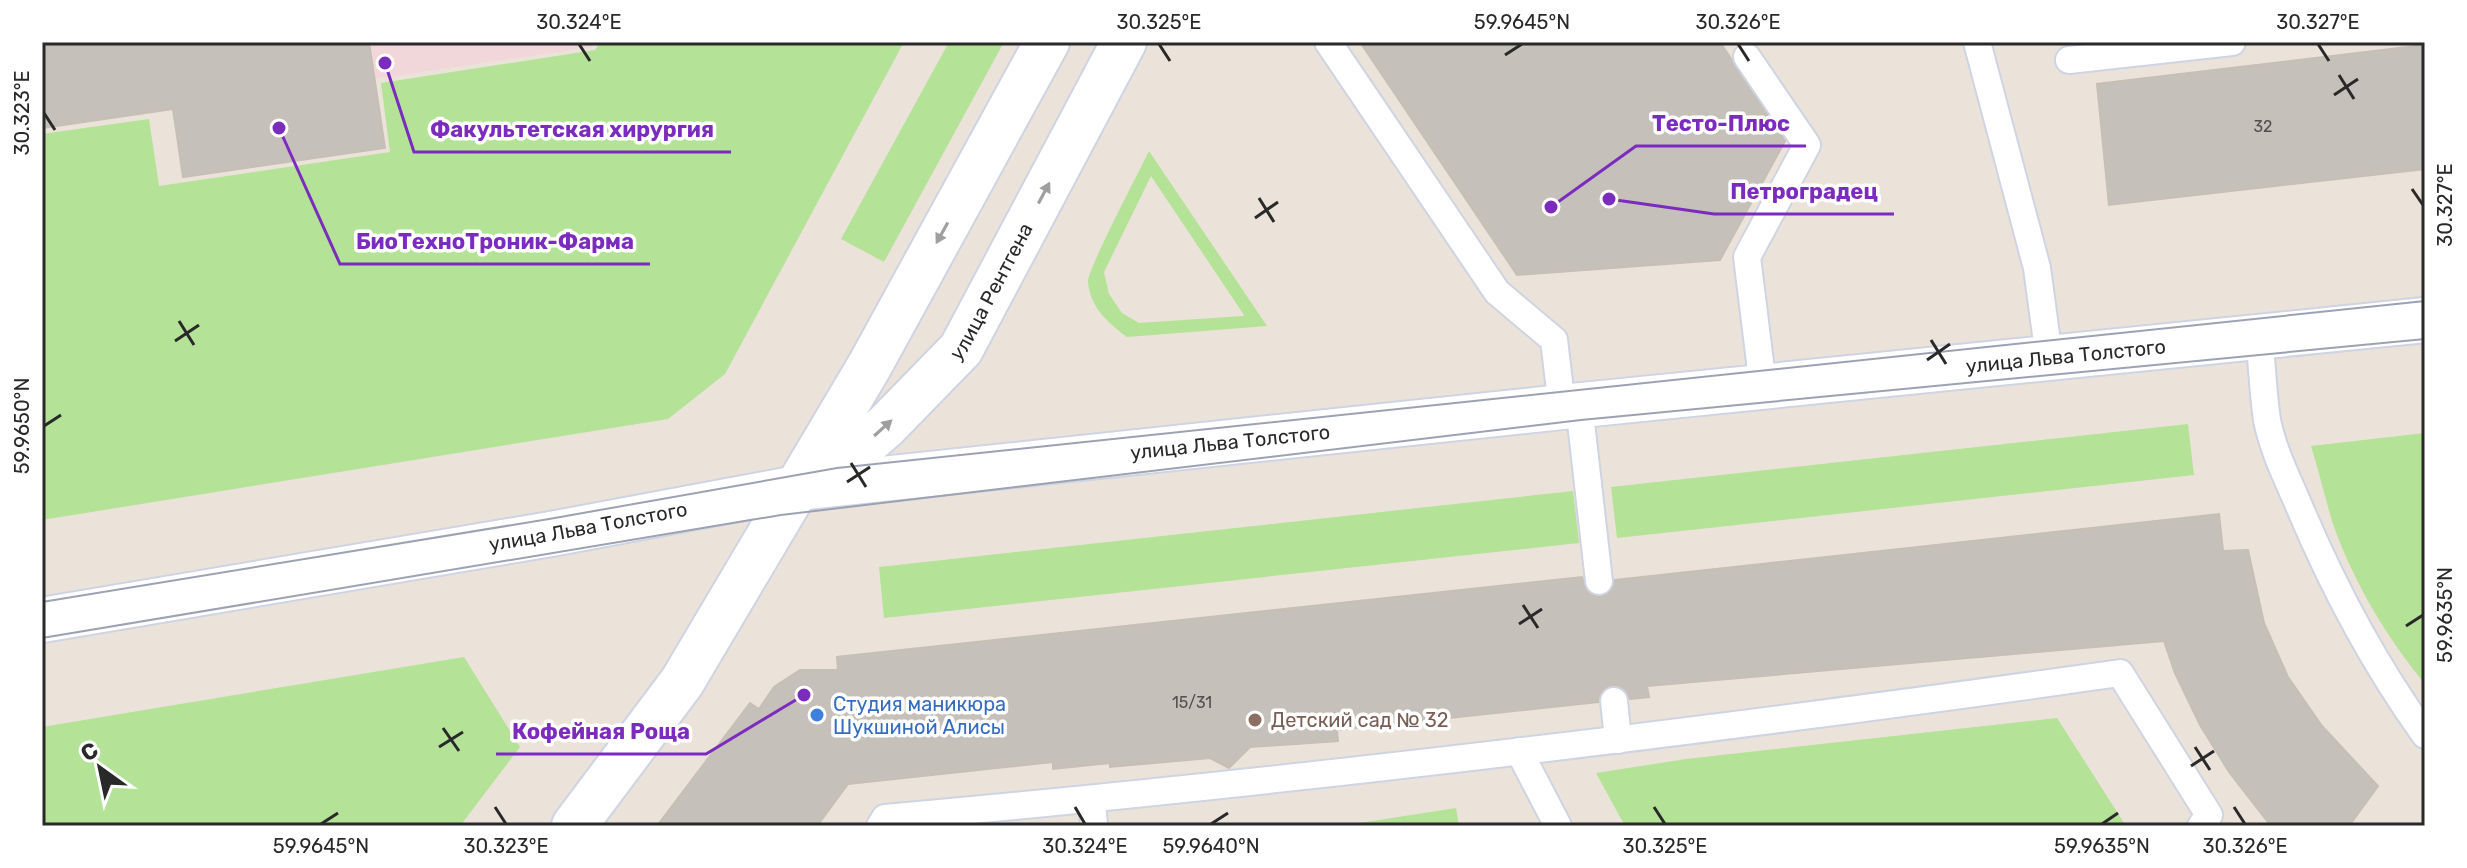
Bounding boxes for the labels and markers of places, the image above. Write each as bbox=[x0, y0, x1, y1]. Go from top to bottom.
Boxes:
callout: Тесто-Плюс bbox=[1636, 100, 1806, 146]
callout: Факультетская хирургия bbox=[414, 106, 731, 152]
callout: Петроградец bbox=[1714, 168, 1894, 214]
callout: БиоТехноТроник-Фарма bbox=[340, 218, 650, 264]
place label: Студия маникюра Шукшиной Алисы bbox=[833, 692, 1006, 739]
marker: Студия маникюра Шукшиной Алисы bbox=[808, 706, 826, 724]
callout: Кофейная Роща bbox=[496, 708, 706, 754]
place label: Детский сад № 32 bbox=[1271, 708, 1448, 732]
marker: Детский сад № 32 bbox=[1246, 711, 1264, 729]

